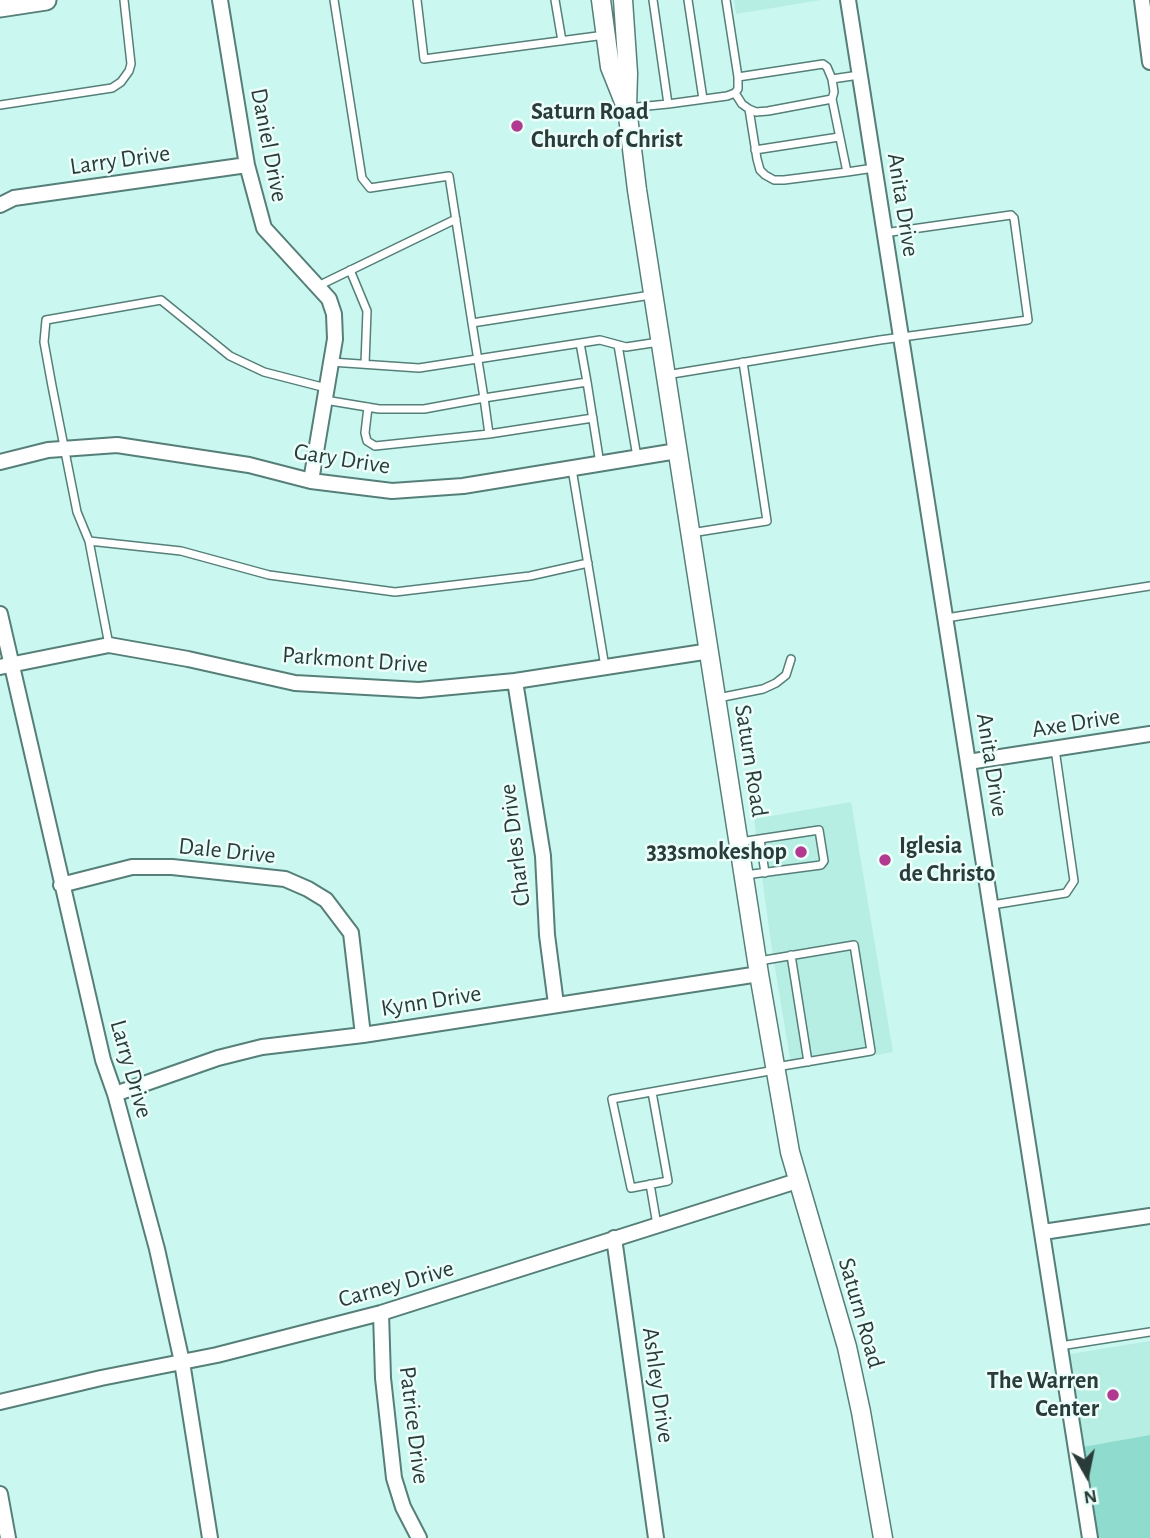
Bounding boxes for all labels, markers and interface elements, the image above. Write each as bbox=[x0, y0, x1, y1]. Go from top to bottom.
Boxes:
street label: Daniel Drive bbox=[244, 86, 294, 204]
place label: Saturn Road Church of Christ bbox=[531, 98, 683, 154]
marker: Saturn Road Church of Christ bbox=[509, 118, 525, 134]
street label: Larry Drive bbox=[68, 139, 172, 181]
street label: Anita Drive bbox=[881, 151, 925, 259]
street label: Gary Drive bbox=[292, 437, 392, 481]
street label: Parkmont Drive bbox=[281, 641, 429, 679]
street label: Axe Drive bbox=[1030, 702, 1122, 744]
street label: Saturn Road bbox=[728, 703, 774, 819]
street label: Anita Drive bbox=[970, 711, 1014, 819]
street label: Charles Drive bbox=[493, 782, 537, 908]
street label: Dale Drive bbox=[177, 832, 277, 870]
place label: Iglesia de Christo bbox=[899, 832, 995, 888]
place label: 333smokeshop bbox=[646, 838, 787, 866]
marker: 333smokeshop bbox=[793, 844, 809, 860]
marker: Iglesia de Christo bbox=[877, 852, 893, 868]
street label: Kynn Drive bbox=[379, 979, 483, 1023]
street label: Larry Drive bbox=[103, 1017, 159, 1121]
street label: Carney Drive bbox=[335, 1254, 457, 1314]
street label: Saturn Road bbox=[832, 1255, 890, 1371]
street label: Ashley Drive bbox=[636, 1325, 680, 1445]
street label: Patrice Drive bbox=[392, 1365, 436, 1485]
place label: The Warren Center bbox=[987, 1367, 1099, 1423]
marker: The Warren Center bbox=[1105, 1387, 1121, 1403]
north arrow bbox=[1052, 1440, 1122, 1510]
text: N bbox=[1082, 1486, 1098, 1507]

